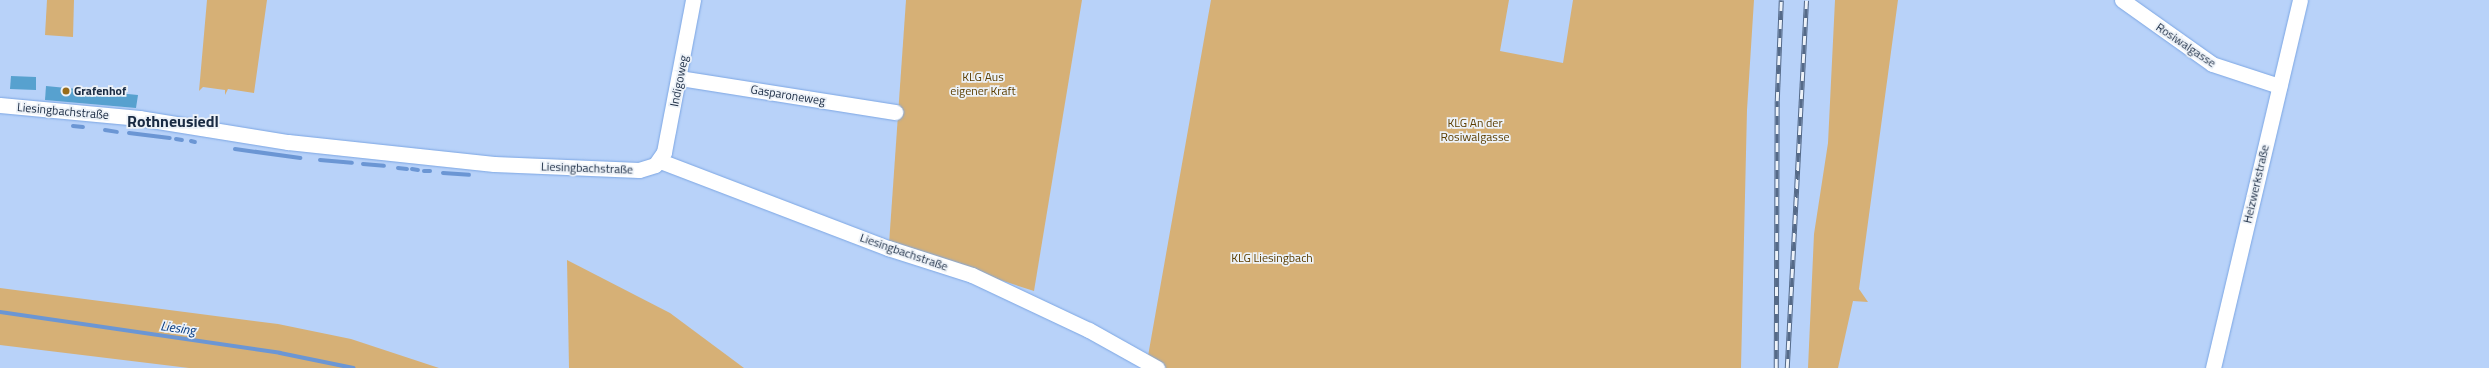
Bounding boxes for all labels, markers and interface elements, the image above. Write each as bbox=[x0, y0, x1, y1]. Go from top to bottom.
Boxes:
street label: Rosiwalgasse bbox=[2153, 20, 2219, 70]
street label: Indigoweg bbox=[667, 54, 691, 108]
park label: KLG Aus eigener Kraft bbox=[950, 70, 1016, 98]
street label: Gasparoneweg bbox=[750, 82, 826, 108]
place label: Grafenhof bbox=[74, 84, 126, 98]
marker: Grafenhof bbox=[61, 86, 71, 96]
street label: Liesingbachstraße bbox=[16, 100, 110, 122]
district label: Rothneusiedl bbox=[127, 111, 219, 131]
park label: KLG An der Rosiwalgasse bbox=[1440, 116, 1510, 144]
street label: Heizwerkstraße bbox=[2240, 143, 2272, 225]
street label: Liesingbachstraße bbox=[541, 159, 633, 177]
street label: Liesingbachstraße bbox=[858, 230, 950, 274]
park label: KLG Liesingbach bbox=[1231, 251, 1313, 265]
water label: Liesing bbox=[160, 318, 196, 338]

